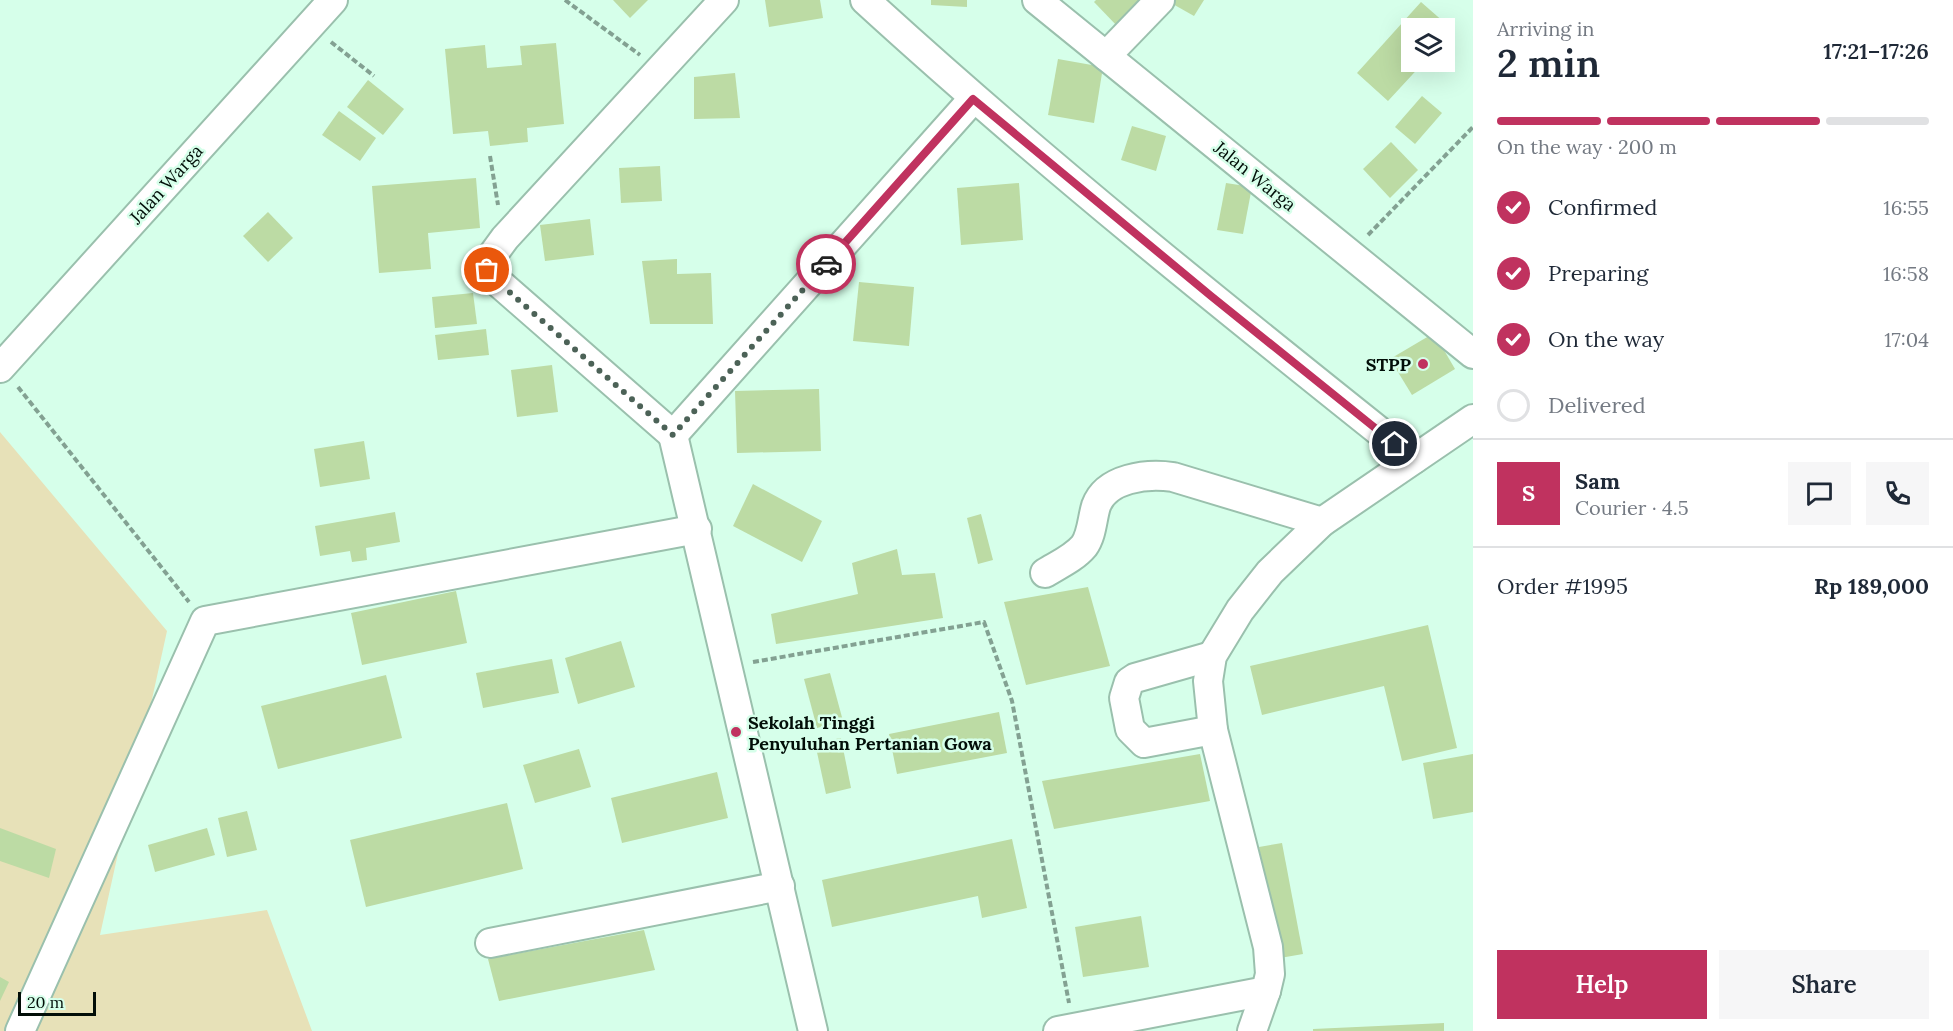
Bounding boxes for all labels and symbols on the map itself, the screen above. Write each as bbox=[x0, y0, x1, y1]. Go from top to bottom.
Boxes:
street label: Jalan Warga bbox=[1209, 135, 1301, 216]
street label: Jalan Warga bbox=[124, 140, 208, 229]
courier bbox=[796, 234, 856, 294]
pin bbox=[461, 244, 512, 295]
place label: STPP bbox=[1366, 353, 1411, 376]
marker: STPP bbox=[1416, 357, 1430, 371]
pin bbox=[1369, 418, 1420, 469]
place label: Sekolah Tinggi Penyuluhan Pertanian Gowa bbox=[748, 711, 992, 755]
marker: Sekolah Tinggi Penyuluhan Pertanian Gowa bbox=[729, 725, 743, 739]
scale bar bbox=[18, 989, 96, 1016]

